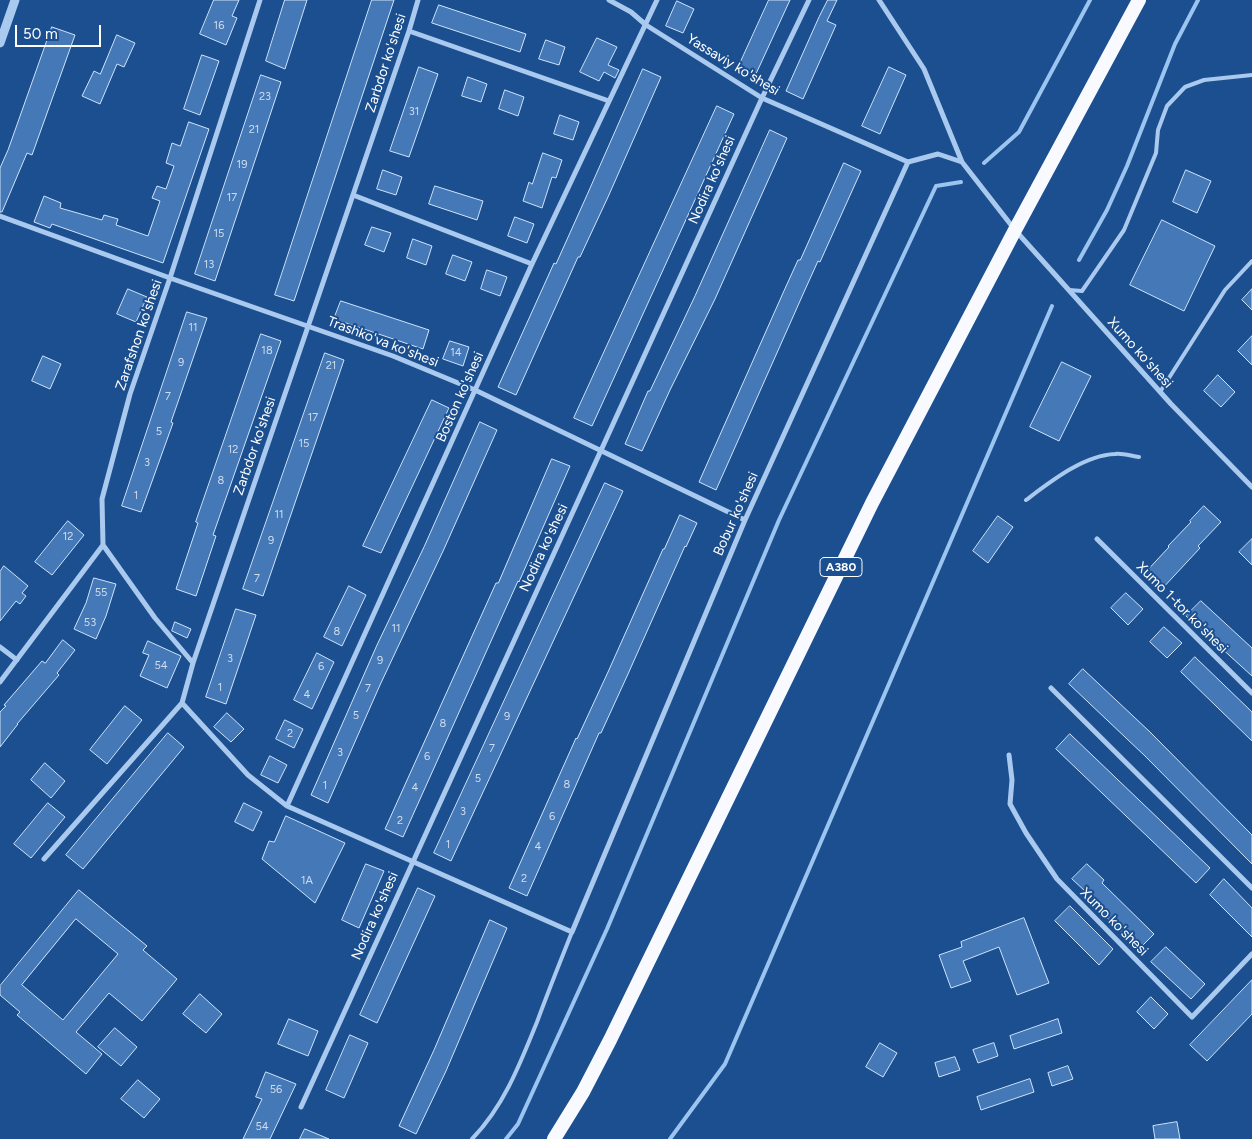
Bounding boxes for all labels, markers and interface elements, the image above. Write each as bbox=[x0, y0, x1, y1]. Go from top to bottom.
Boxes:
street label: Zarbdor ko'shesi bbox=[362, 11, 410, 115]
scale bar bbox=[18, 15, 104, 47]
house number: 16 bbox=[214, 19, 224, 33]
text: 50 m bbox=[23, 25, 58, 43]
street label: Yassaviy ko'shesi bbox=[683, 31, 783, 99]
house number: 23 bbox=[259, 90, 271, 104]
house number: 31 bbox=[409, 105, 419, 119]
house number: 21 bbox=[249, 123, 259, 137]
street label: Nodira ko'shesi bbox=[685, 133, 739, 227]
house number: 19 bbox=[237, 158, 247, 172]
house number: 17 bbox=[227, 191, 237, 205]
house number: 15 bbox=[214, 227, 224, 241]
house number: 13 bbox=[204, 258, 214, 272]
street label: Zarafshon ko'shesi bbox=[112, 277, 166, 393]
street label: Trashko'va ko'shesi bbox=[325, 313, 441, 371]
street label: Xumo ko'shesi bbox=[1104, 314, 1176, 392]
house number: 11 bbox=[188, 321, 198, 335]
house number: 18 bbox=[261, 344, 273, 358]
house number: 14 bbox=[450, 346, 462, 360]
street label: Boston ko'shesi bbox=[433, 349, 487, 445]
house number: 9 bbox=[178, 356, 184, 370]
house number: 21 bbox=[326, 359, 336, 373]
house number: 7 bbox=[165, 390, 171, 404]
street label: Zarbdor ko'shesi bbox=[230, 395, 280, 497]
house number: 17 bbox=[308, 411, 318, 425]
house number: 5 bbox=[156, 425, 162, 439]
house number: 15 bbox=[299, 437, 309, 451]
house number: 12 bbox=[228, 443, 238, 457]
house number: 3 bbox=[144, 456, 150, 470]
street label: Bobur ko'shesi bbox=[710, 469, 762, 559]
house number: 8 bbox=[218, 474, 224, 488]
house number: 1 bbox=[134, 489, 138, 503]
street label: Nodira ko'shesi bbox=[516, 501, 572, 595]
house number: 11 bbox=[274, 508, 284, 522]
house number: 12 bbox=[63, 530, 73, 544]
house number: 9 bbox=[268, 534, 274, 548]
road number: A380 bbox=[820, 558, 862, 576]
street label: Xumo 1-tor ko'shesi bbox=[1133, 559, 1231, 657]
house number: 7 bbox=[254, 572, 260, 586]
house number: 55 bbox=[95, 586, 107, 600]
house number: 53 bbox=[84, 616, 96, 630]
house number: 11 bbox=[391, 622, 401, 636]
house number: 8 bbox=[334, 625, 340, 639]
house number: 3 bbox=[227, 652, 233, 666]
house number: 9 bbox=[377, 654, 383, 668]
house number: 54 bbox=[154, 659, 168, 673]
house number: 6 bbox=[318, 660, 324, 674]
house number: 1 bbox=[218, 681, 222, 695]
house number: 7 bbox=[365, 682, 371, 696]
house number: 4 bbox=[304, 688, 310, 702]
house number: 5 bbox=[353, 709, 359, 723]
house number: 9 bbox=[504, 710, 510, 724]
house number: 8 bbox=[440, 717, 446, 731]
house number: 2 bbox=[287, 727, 293, 741]
house number: 7 bbox=[489, 742, 495, 756]
house number: 3 bbox=[337, 746, 343, 760]
house number: 6 bbox=[424, 750, 430, 764]
house number: 5 bbox=[475, 772, 481, 786]
house number: 8 bbox=[564, 778, 570, 792]
house number: 1 bbox=[323, 779, 327, 793]
house number: 4 bbox=[412, 781, 418, 795]
house number: 3 bbox=[460, 805, 466, 819]
house number: 6 bbox=[549, 810, 555, 824]
house number: 2 bbox=[397, 814, 403, 828]
house number: 1 bbox=[446, 838, 450, 852]
house number: 4 bbox=[535, 840, 541, 854]
street label: Nodira ko'shesi bbox=[348, 869, 402, 963]
house number: 2 bbox=[521, 872, 527, 886]
house number: 1A bbox=[301, 874, 313, 888]
street label: Xumo ko'shesi bbox=[1077, 885, 1151, 959]
house number: 56 bbox=[270, 1083, 282, 1097]
house number: 54 bbox=[255, 1120, 269, 1134]

